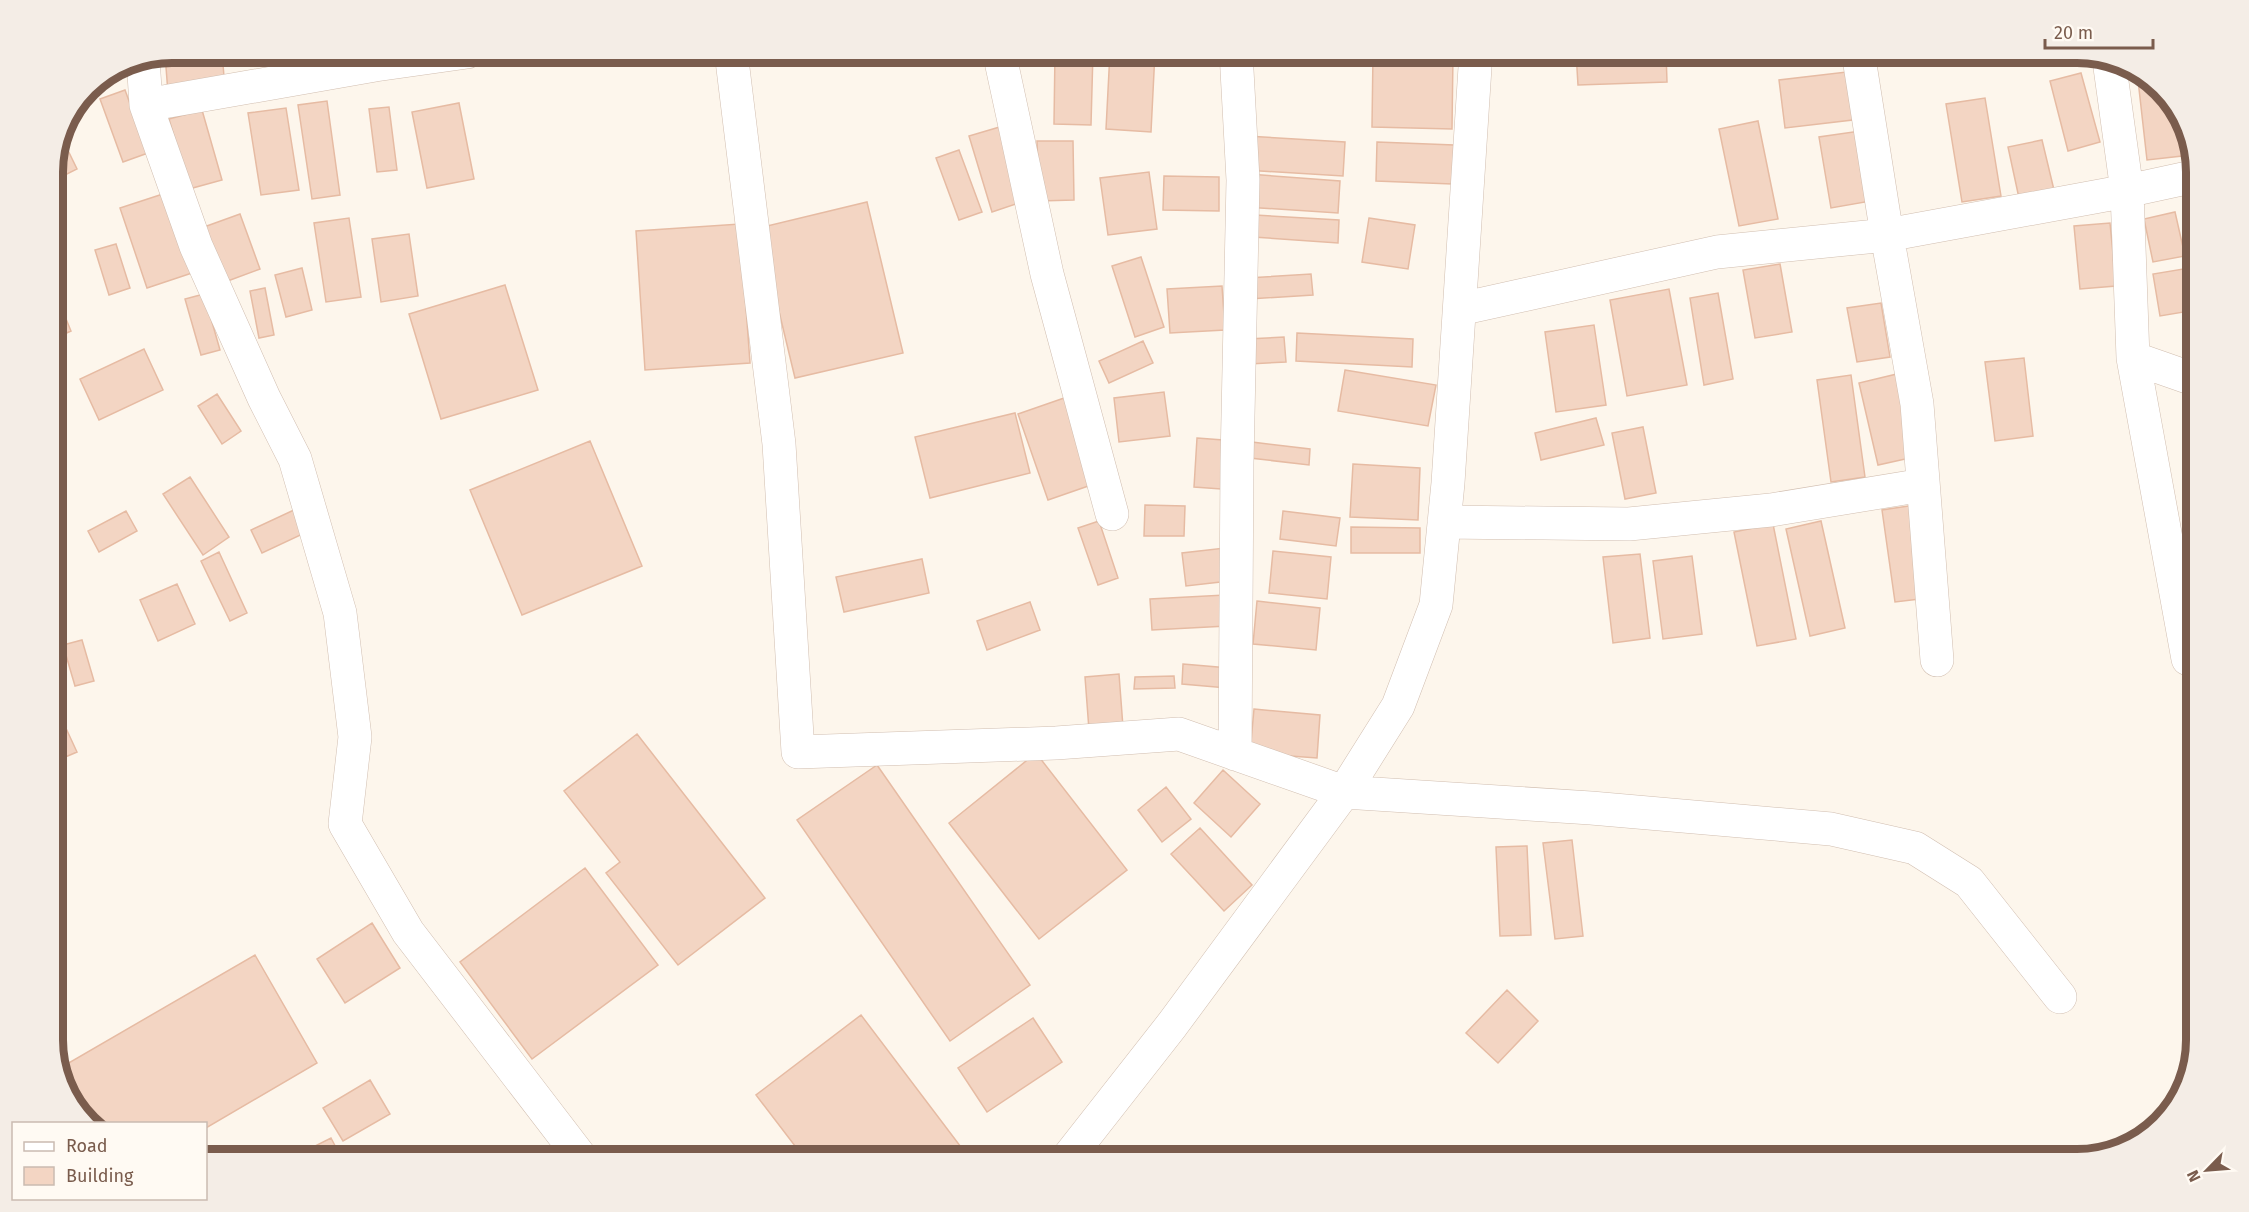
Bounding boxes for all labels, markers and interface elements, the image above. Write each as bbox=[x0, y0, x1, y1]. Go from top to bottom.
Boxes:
scale bar bbox=[2045, 12, 2153, 50]
text: 20 m bbox=[2054, 22, 2093, 44]
legend bbox=[12, 1122, 207, 1200]
text: Road bbox=[66, 1135, 108, 1157]
north arrow bbox=[2177, 1140, 2237, 1200]
text: Building bbox=[66, 1165, 134, 1187]
text: N bbox=[2183, 1167, 2205, 1185]

